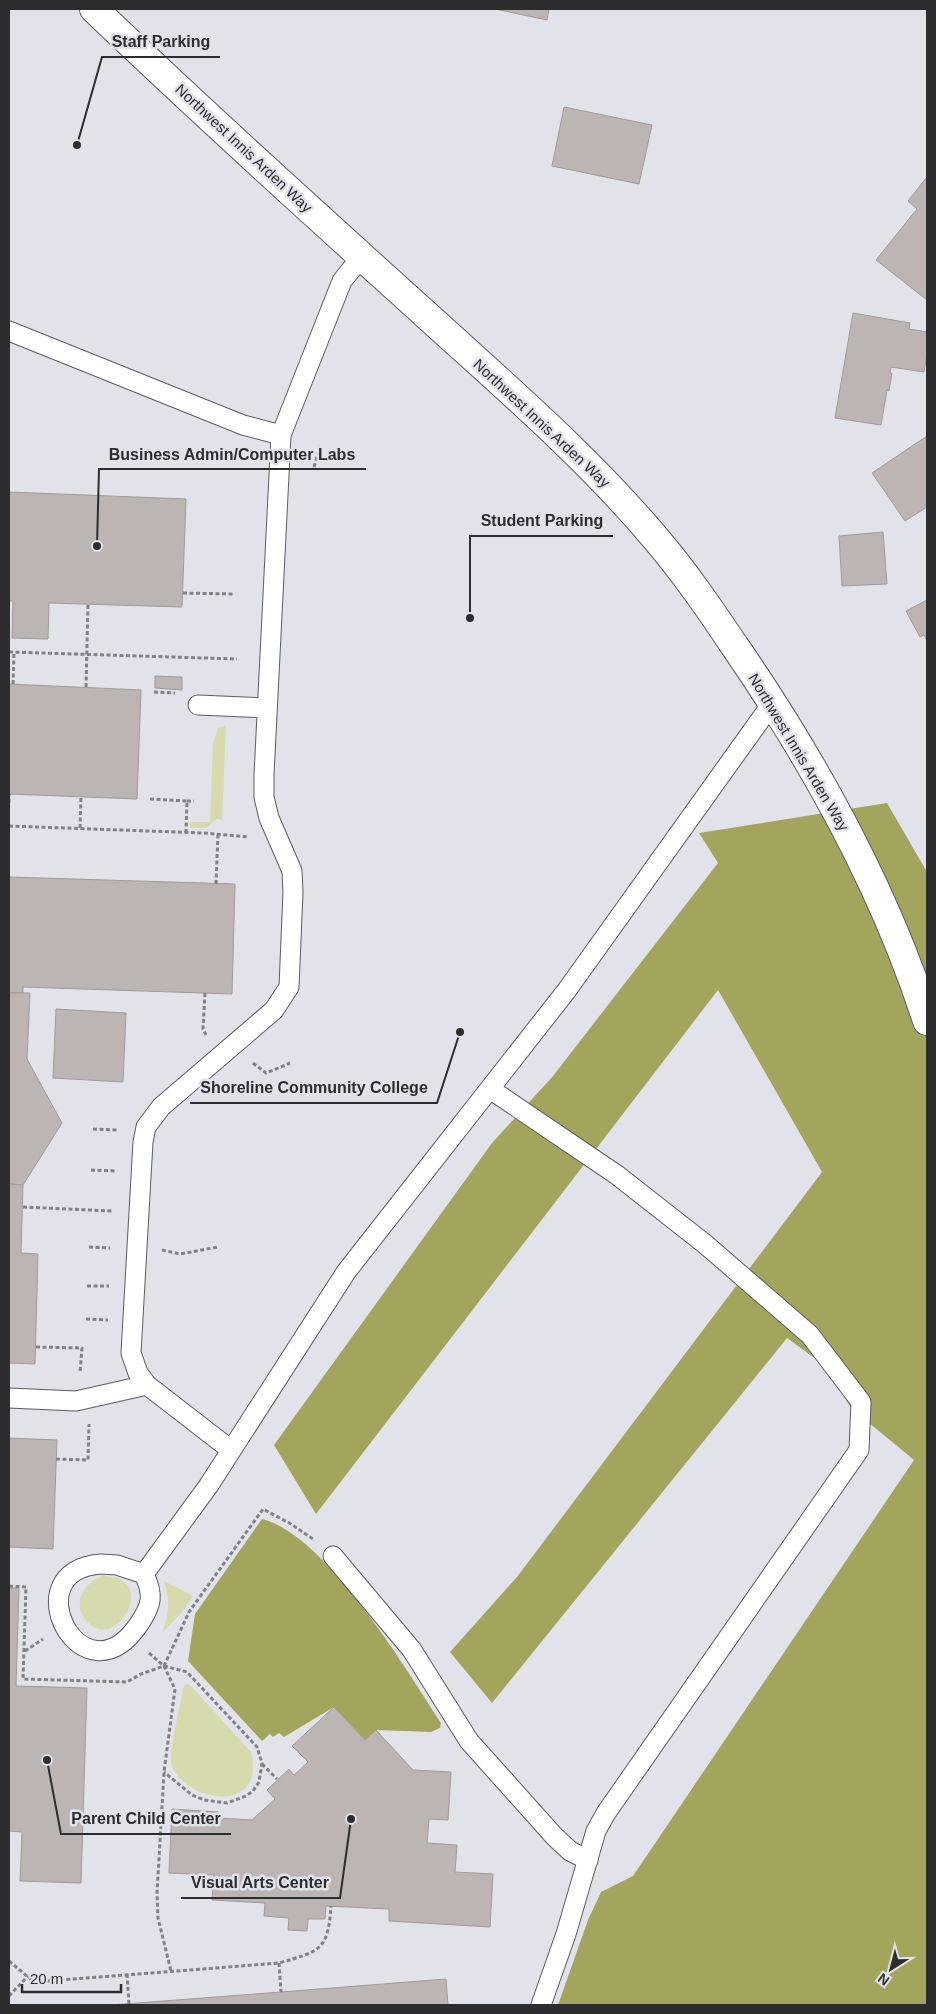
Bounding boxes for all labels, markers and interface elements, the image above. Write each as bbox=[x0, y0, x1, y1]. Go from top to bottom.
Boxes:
callout: Staff Parking bbox=[102, 26, 220, 57]
text: Staff Parking bbox=[112, 33, 210, 50]
street label: Northwest Innis Arden Way bbox=[172, 80, 316, 216]
street label: Northwest Innis Arden Way bbox=[470, 355, 614, 491]
callout: Business Admin/Computer Labs bbox=[99, 438, 366, 469]
text: Business Admin/Computer Labs bbox=[109, 446, 355, 463]
callout: Student Parking bbox=[470, 505, 613, 536]
text: Student Parking bbox=[481, 512, 603, 529]
street label: Northwest Innis Arden Way bbox=[745, 670, 853, 834]
callout: Shoreline Community College bbox=[190, 1072, 437, 1103]
text: Shoreline Community College bbox=[200, 1079, 428, 1096]
callout: Parent Child Center bbox=[61, 1803, 231, 1834]
text: Parent Child Center bbox=[71, 1810, 221, 1827]
callout: Visual Arts Center bbox=[181, 1867, 340, 1898]
text: Visual Arts Center bbox=[191, 1874, 329, 1891]
north arrow bbox=[866, 1944, 916, 1994]
scale bar bbox=[22, 1962, 121, 1994]
text: 20 m bbox=[30, 1970, 63, 1987]
text: N bbox=[875, 1970, 892, 1989]

